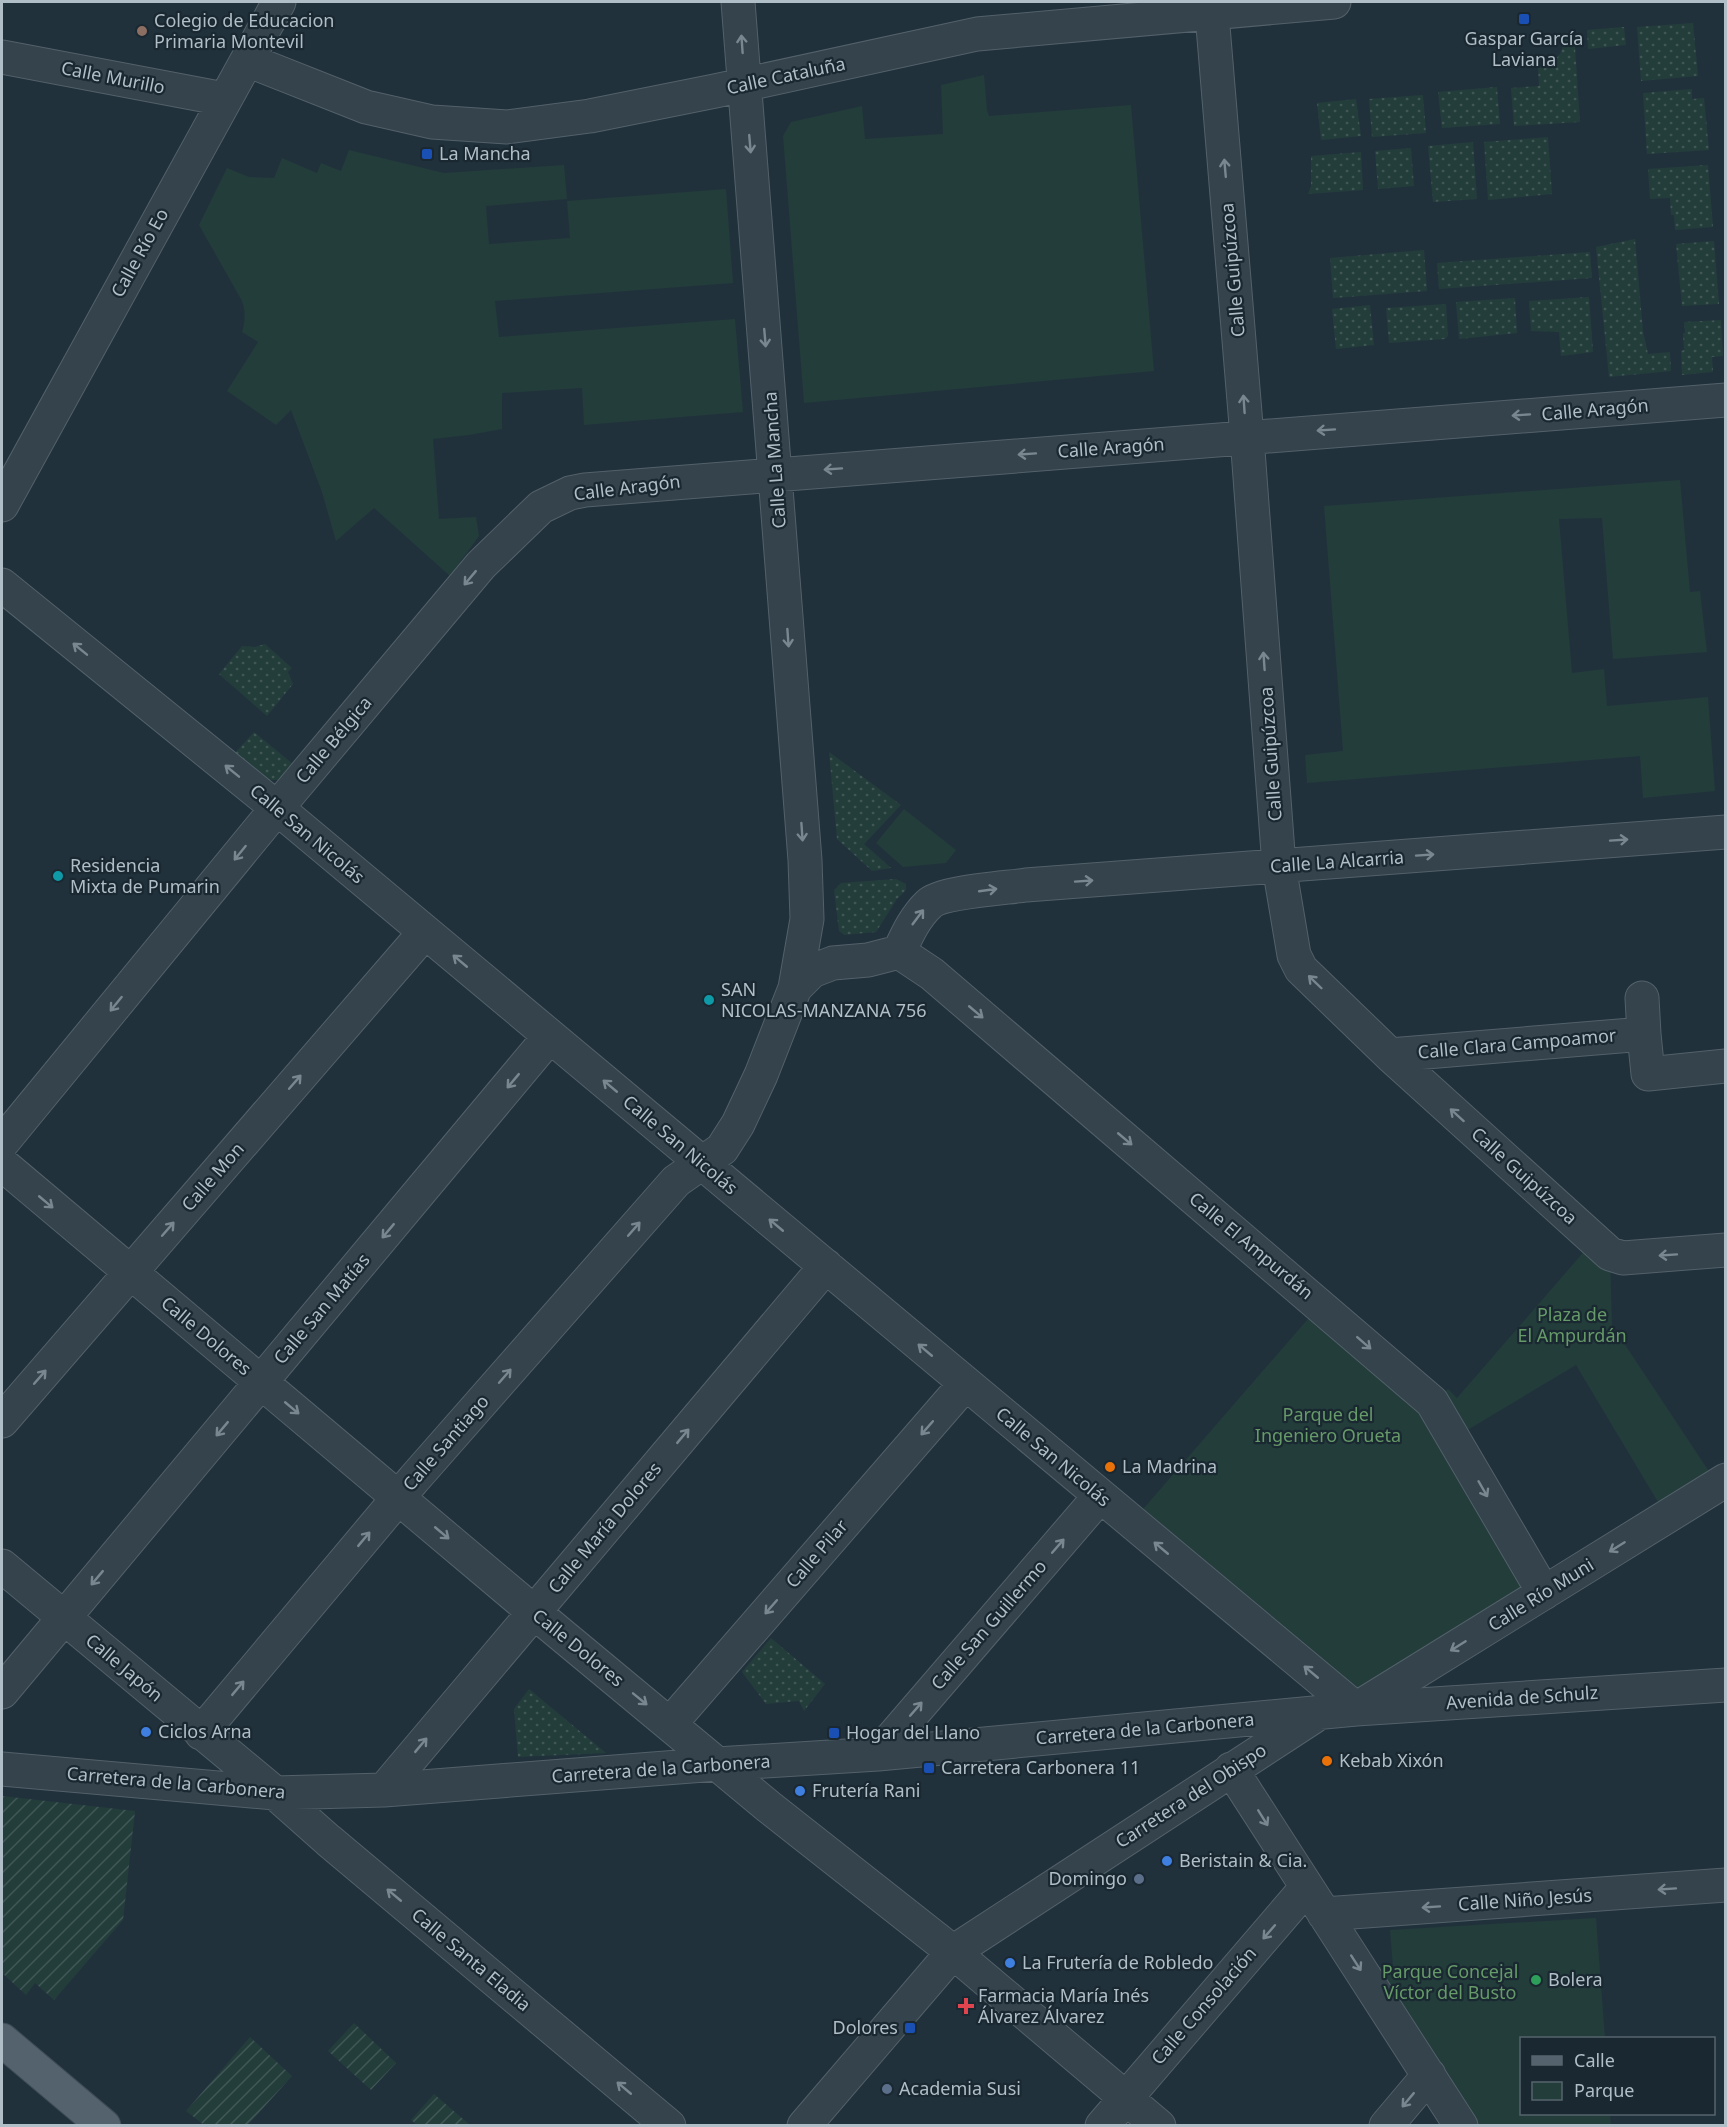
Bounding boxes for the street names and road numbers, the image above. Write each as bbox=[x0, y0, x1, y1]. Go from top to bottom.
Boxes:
street label: Calle Cataluña bbox=[724, 51, 847, 99]
street label: Calle Murillo bbox=[59, 55, 167, 99]
street label: Calle Guipúzcoa bbox=[1214, 202, 1250, 338]
street label: Calle Río Eo bbox=[105, 204, 173, 301]
street label: Calle La Mancha bbox=[757, 391, 791, 529]
street label: Calle Aragón bbox=[1540, 392, 1649, 426]
street label: Calle Aragón bbox=[1057, 431, 1165, 463]
street label: Calle Aragón bbox=[572, 469, 682, 505]
street label: Calle Guipúzcoa bbox=[1253, 686, 1287, 822]
street label: Calle Bélgica bbox=[290, 691, 377, 788]
street label: Calle San Nicolás bbox=[245, 778, 370, 888]
street label: Calle La Alcarria bbox=[1269, 844, 1405, 878]
street label: Calle Clara Campoamor bbox=[1417, 1022, 1618, 1064]
street label: Calle San Nicolás bbox=[618, 1089, 743, 1199]
street label: Calle Guipúzcoa bbox=[1467, 1121, 1583, 1229]
street label: Calle Mon bbox=[176, 1137, 249, 1216]
street label: Calle El Ampurdán bbox=[1185, 1186, 1319, 1304]
street label: Calle San Matías bbox=[268, 1248, 375, 1369]
street label: Calle Dolores bbox=[156, 1290, 257, 1380]
street label: Calle Santiago bbox=[397, 1389, 494, 1495]
street label: Calle San Nicolás bbox=[991, 1401, 1116, 1511]
street label: Calle María Dolores bbox=[542, 1457, 666, 1598]
street label: Calle Pilar bbox=[780, 1514, 853, 1593]
street label: Calle Río Muni bbox=[1483, 1552, 1598, 1636]
street label: Calle San Guillermo bbox=[925, 1554, 1051, 1694]
street label: Calle Dolores bbox=[528, 1603, 629, 1691]
street label: Calle Japón bbox=[81, 1628, 168, 1707]
street label: Avenida de Schulz bbox=[1445, 1680, 1599, 1714]
street label: Carretera de la Carbonera bbox=[1035, 1706, 1255, 1750]
street label: Carretera del Obispo bbox=[1110, 1737, 1271, 1853]
street label: Carretera de la Carbonera bbox=[551, 1748, 771, 1788]
street label: Carretera de la Carbonera bbox=[66, 1760, 286, 1804]
street label: Calle Niño Jesús bbox=[1457, 1882, 1593, 1916]
street label: Calle Santa Eladia bbox=[407, 1902, 536, 2016]
street label: Calle Consolación bbox=[1145, 1941, 1261, 2069]

